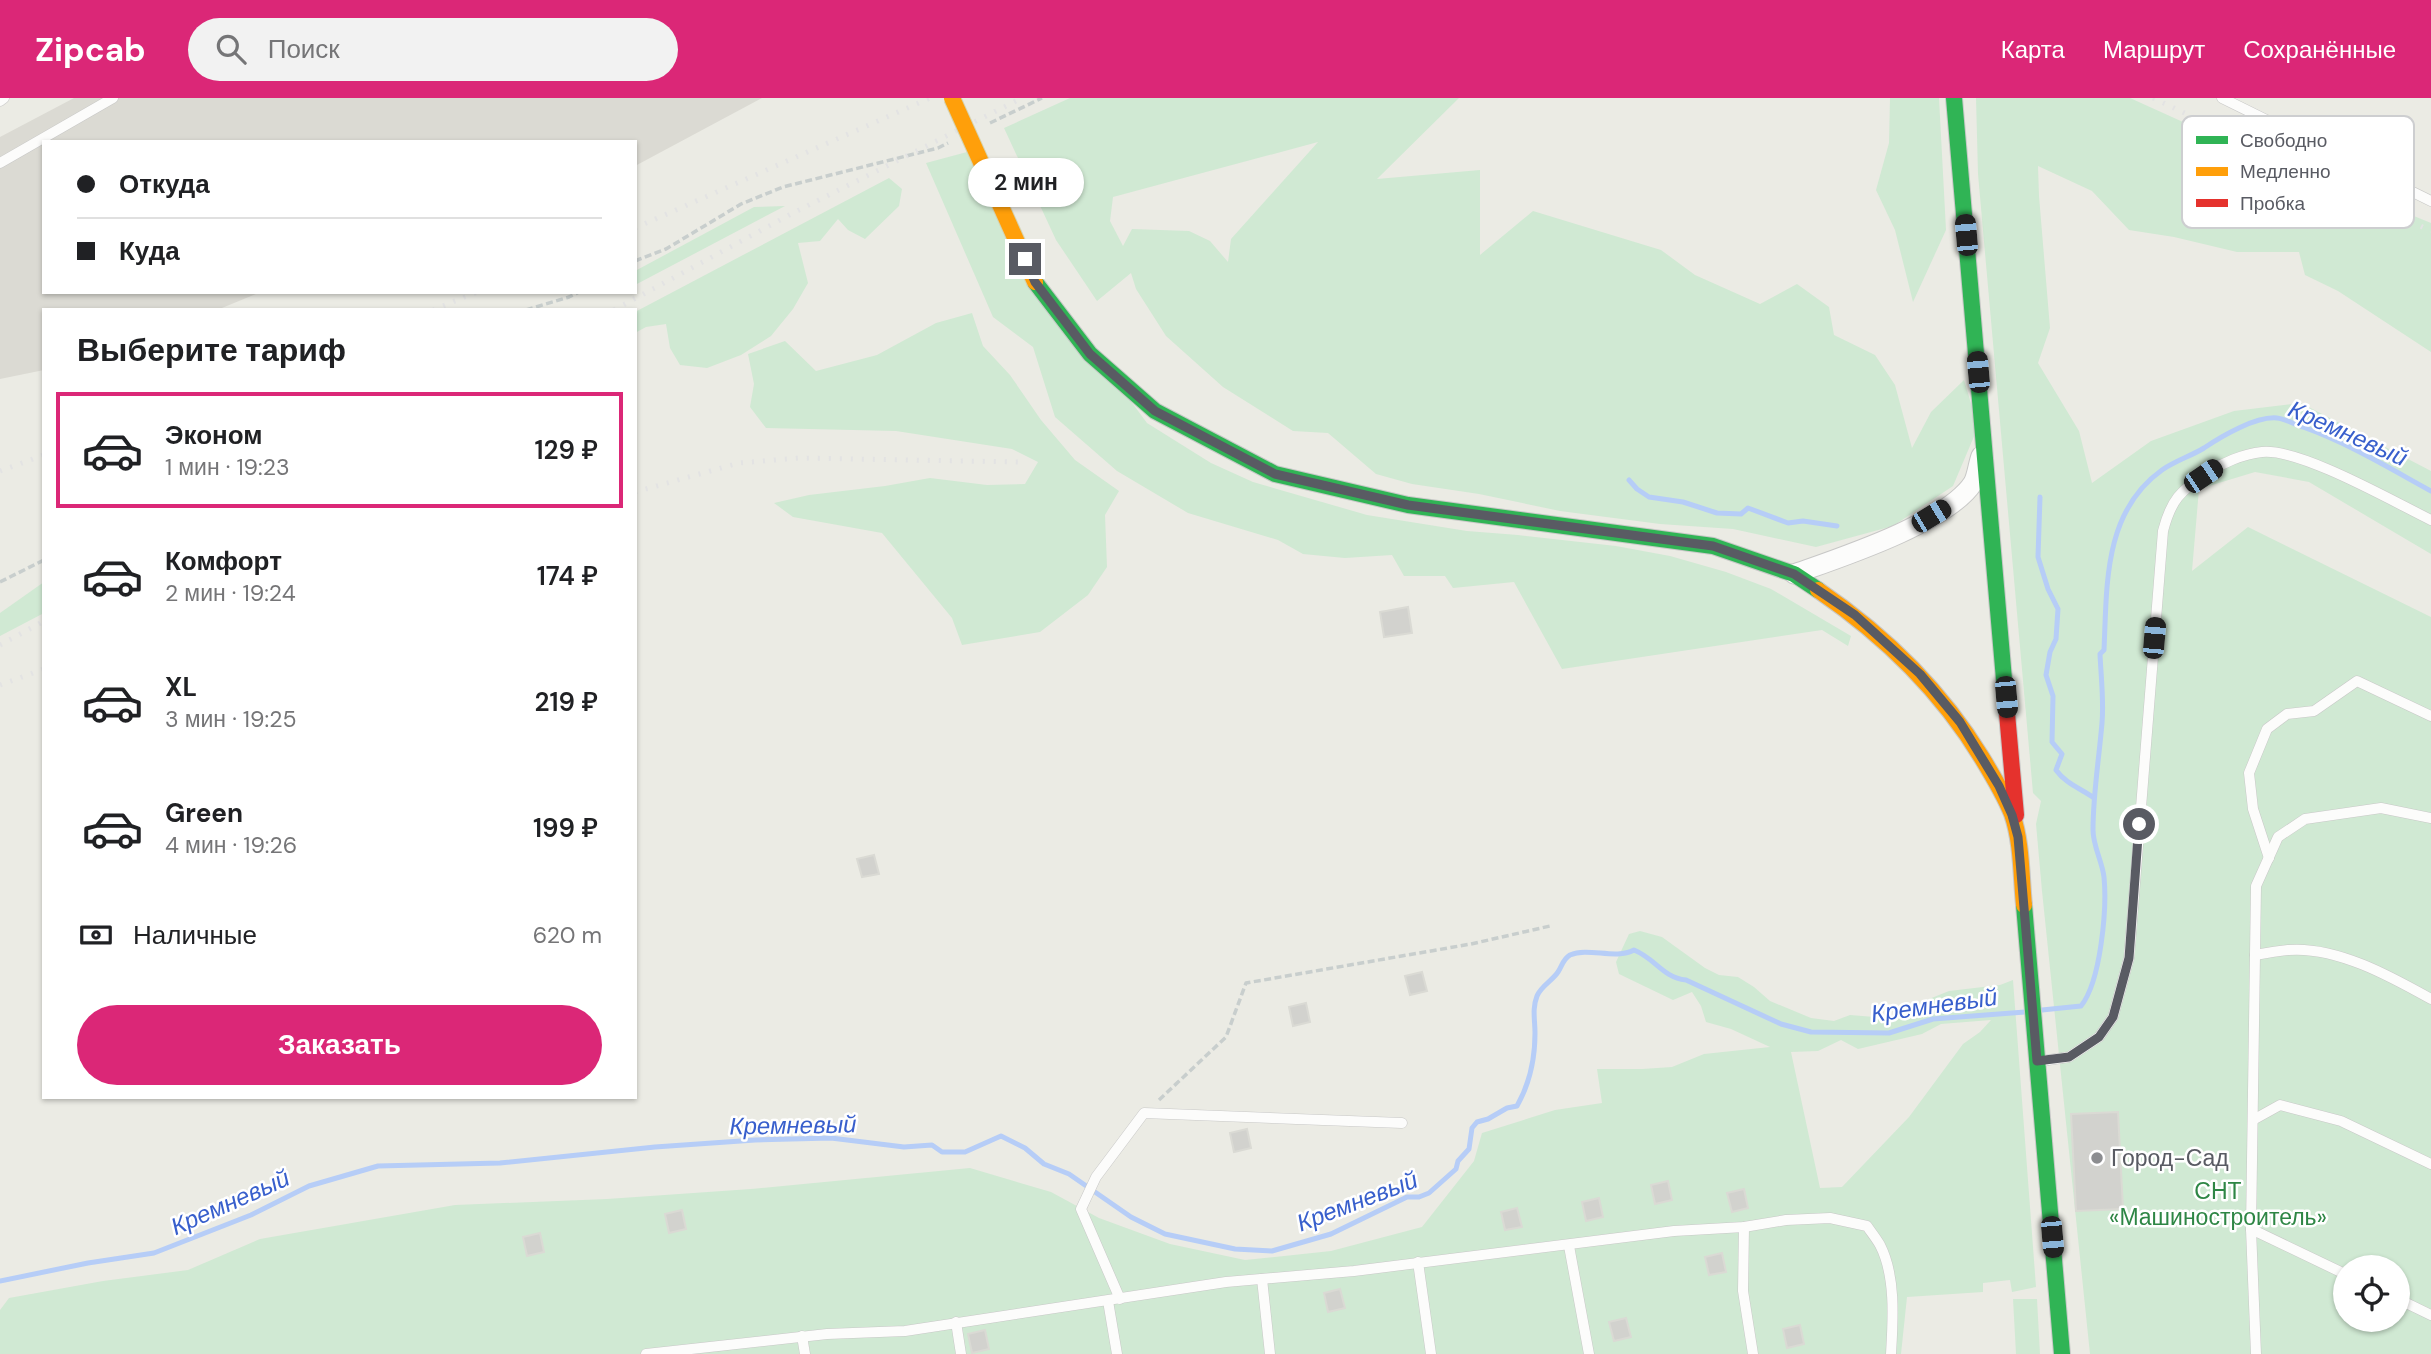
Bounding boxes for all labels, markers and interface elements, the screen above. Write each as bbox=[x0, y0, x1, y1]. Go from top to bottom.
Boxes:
search box bbox=[188, 18, 678, 81]
text: Zipcab bbox=[35, 28, 146, 71]
icon: search bbox=[212, 30, 250, 68]
text: Поиск bbox=[268, 32, 340, 66]
text: Карта bbox=[2001, 34, 2065, 65]
text: Маршрут bbox=[2103, 34, 2205, 65]
text: Сохранённые bbox=[2243, 34, 2396, 65]
legend bbox=[2182, 116, 2414, 228]
text: Свободно bbox=[2240, 128, 2327, 153]
callout: 2 мин bbox=[967, 158, 1083, 206]
text: Медленно bbox=[2240, 159, 2330, 184]
text: Откуда bbox=[119, 167, 210, 201]
text: 2 мин bbox=[994, 167, 1058, 197]
text: Пробка bbox=[2240, 191, 2305, 216]
car bbox=[1954, 213, 1979, 257]
text: Куда bbox=[119, 234, 180, 268]
route end bbox=[1009, 243, 1041, 275]
text: Выберите тариф bbox=[77, 329, 346, 371]
car bbox=[1966, 350, 1991, 394]
water label: Кремневый bbox=[2284, 393, 2412, 473]
text: Эконом bbox=[165, 418, 263, 452]
icon: car bbox=[81, 419, 144, 482]
text: 129 ₽ bbox=[535, 433, 598, 467]
text: 1 мин · 19:23 bbox=[165, 452, 290, 482]
car bbox=[2180, 456, 2227, 496]
car bbox=[1908, 496, 1955, 536]
text: Комфорт bbox=[165, 544, 282, 578]
icon: car bbox=[81, 545, 144, 608]
text: 174 ₽ bbox=[537, 559, 598, 593]
text: 2 мин · 19:24 bbox=[165, 578, 296, 608]
car bbox=[2142, 616, 2167, 660]
text: XL bbox=[165, 670, 197, 704]
icon: car bbox=[81, 671, 144, 734]
car bbox=[1994, 675, 2019, 719]
text: 219 ₽ bbox=[534, 685, 598, 719]
text: 3 мин · 19:25 bbox=[165, 704, 296, 734]
text: Green bbox=[165, 796, 243, 830]
icon: car bbox=[81, 797, 144, 860]
route start bbox=[2123, 808, 2155, 840]
text: 199 ₽ bbox=[533, 811, 598, 845]
text: 4 мин · 19:26 bbox=[165, 830, 297, 860]
icon: cash bbox=[77, 916, 115, 954]
text: Наличные bbox=[133, 918, 257, 952]
text: 620 m bbox=[533, 920, 602, 950]
water label: Кремневый bbox=[1869, 981, 1999, 1029]
button: Заказать bbox=[77, 1005, 602, 1085]
water label: Кремневый bbox=[729, 1108, 857, 1142]
place label: Город-Сад bbox=[2111, 1143, 2229, 1173]
marker: Город-Сад bbox=[2089, 1150, 2105, 1166]
water label: Кремневый bbox=[166, 1162, 294, 1242]
water label: Кремневый bbox=[1292, 1164, 1422, 1238]
park label: СНТ «Машиностроитель» bbox=[2109, 1176, 2327, 1232]
car bbox=[2040, 1215, 2065, 1259]
map controls bbox=[2333, 1255, 2410, 1332]
button: locate bbox=[2333, 1255, 2410, 1332]

